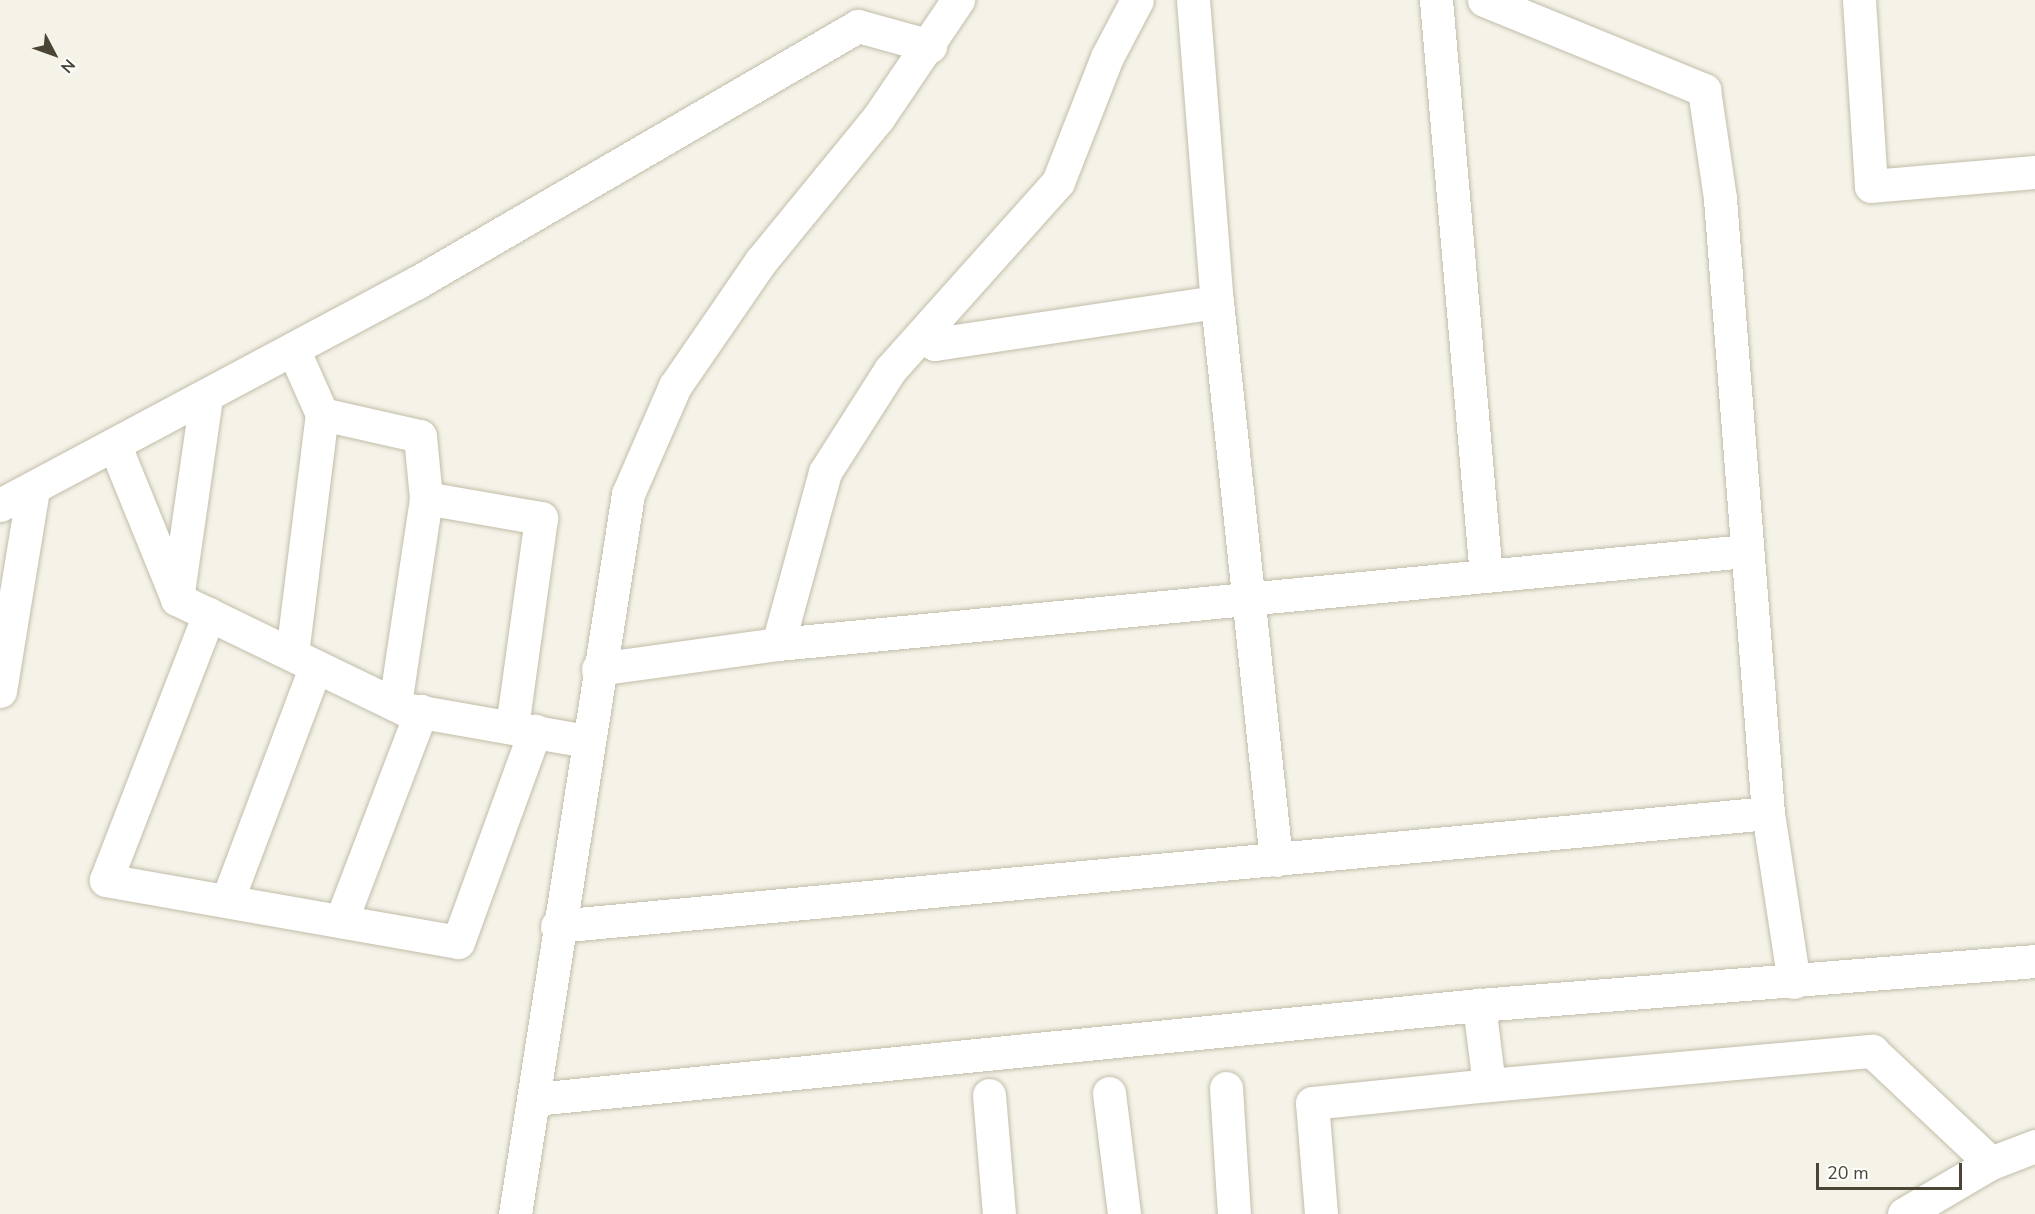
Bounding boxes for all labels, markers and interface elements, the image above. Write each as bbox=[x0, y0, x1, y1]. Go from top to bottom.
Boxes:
north arrow bbox=[24, 24, 84, 84]
text: N bbox=[55, 54, 80, 78]
scale bar bbox=[1819, 1151, 1964, 1189]
text: 20 m bbox=[1827, 1161, 1869, 1185]

